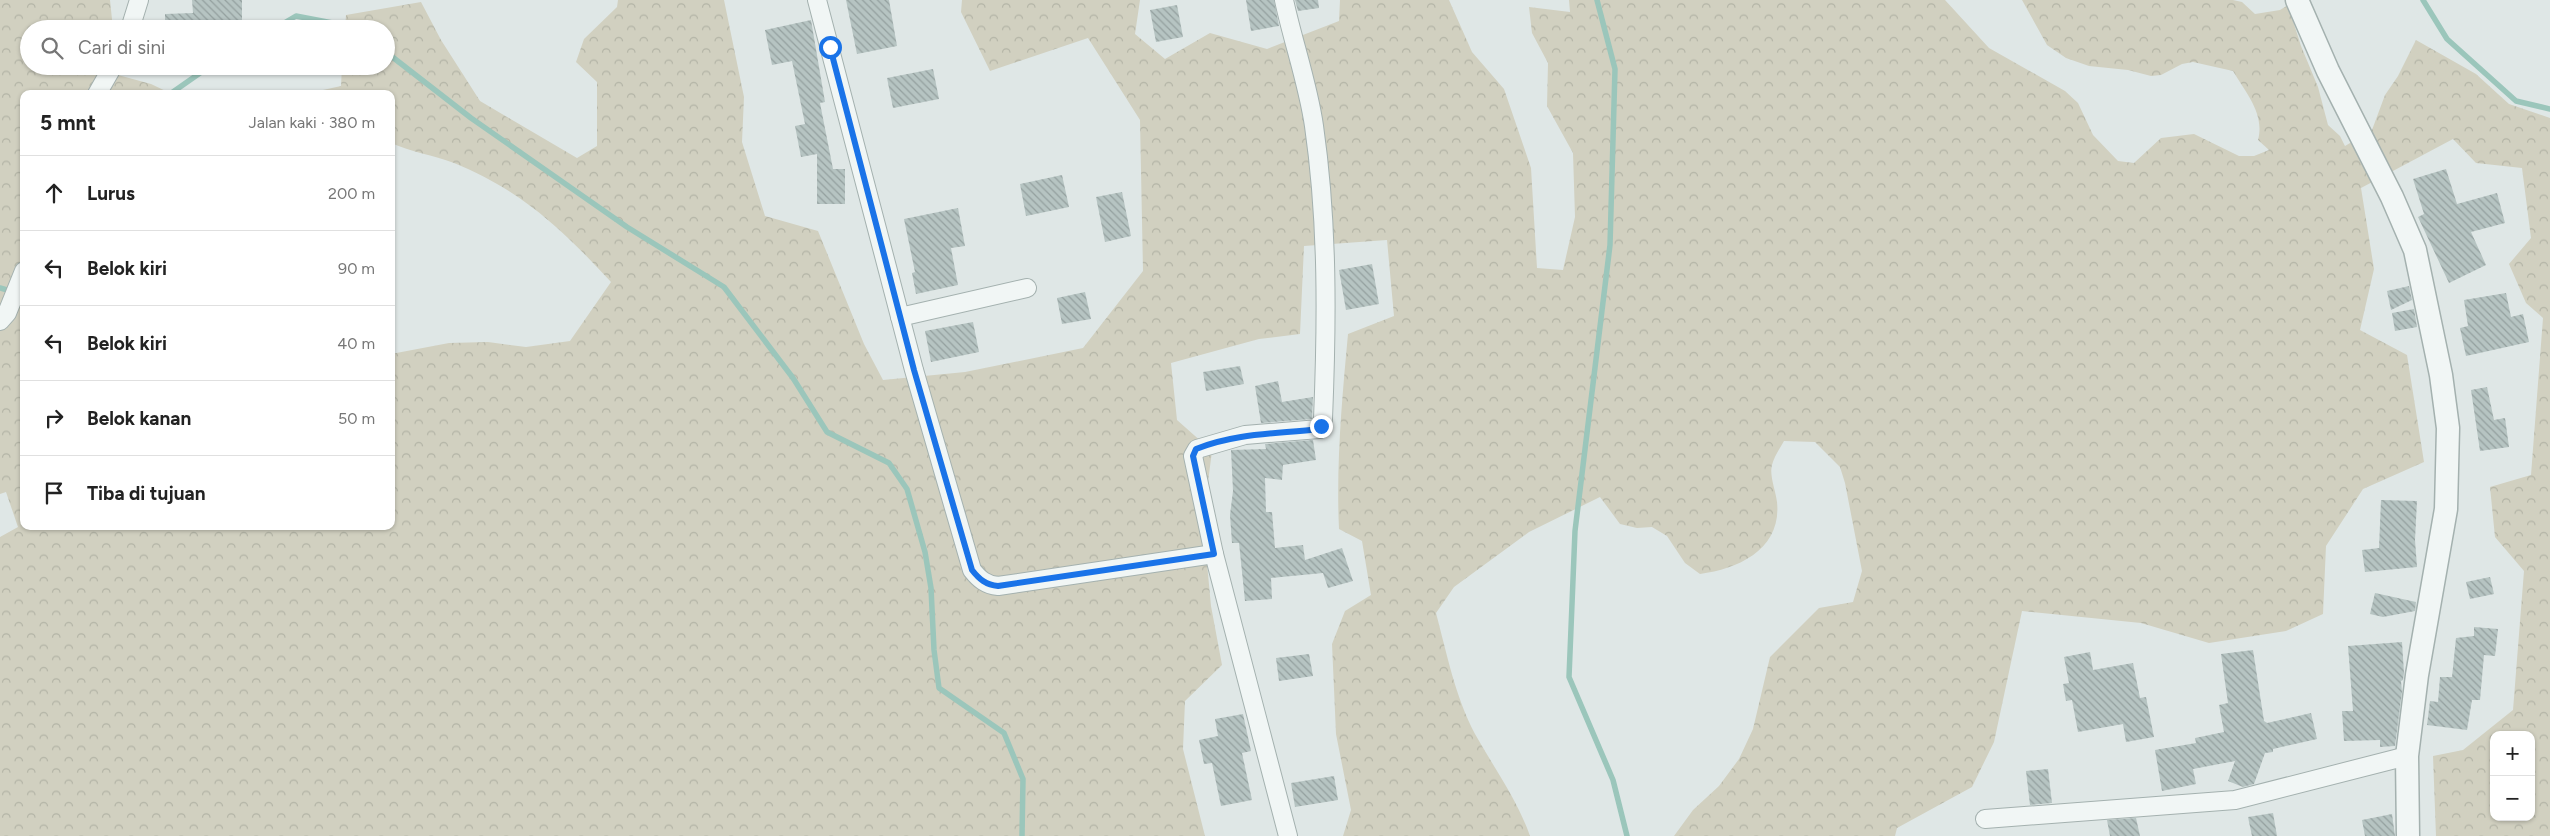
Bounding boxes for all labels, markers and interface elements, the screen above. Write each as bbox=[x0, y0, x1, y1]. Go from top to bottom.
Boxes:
search box bbox=[20, 20, 395, 75]
icon: search bbox=[38, 34, 66, 62]
text: Cari di sini bbox=[78, 36, 165, 59]
route start bbox=[819, 36, 842, 59]
text: 5 mnt bbox=[40, 110, 96, 135]
text: Jalan kaki · 380 m bbox=[249, 113, 375, 132]
icon: ahead bbox=[40, 179, 68, 207]
text: Lurus bbox=[87, 182, 135, 205]
text: 200 m bbox=[328, 184, 375, 203]
icon: left bbox=[40, 254, 68, 282]
text: Belok kiri bbox=[87, 257, 167, 280]
text: 90 m bbox=[338, 259, 375, 278]
icon: left bbox=[40, 329, 68, 357]
text: Belok kiri bbox=[87, 332, 167, 355]
text: 40 m bbox=[337, 334, 375, 353]
icon: right bbox=[40, 404, 68, 432]
text: Belok kanan bbox=[87, 407, 191, 430]
text: 50 m bbox=[338, 409, 375, 428]
route end bbox=[1310, 415, 1333, 438]
icon: arrive bbox=[40, 479, 68, 507]
text: Tiba di tujuan bbox=[87, 482, 206, 505]
map controls bbox=[2490, 731, 2535, 821]
button: + bbox=[2490, 731, 2535, 776]
button: − bbox=[2490, 776, 2535, 821]

